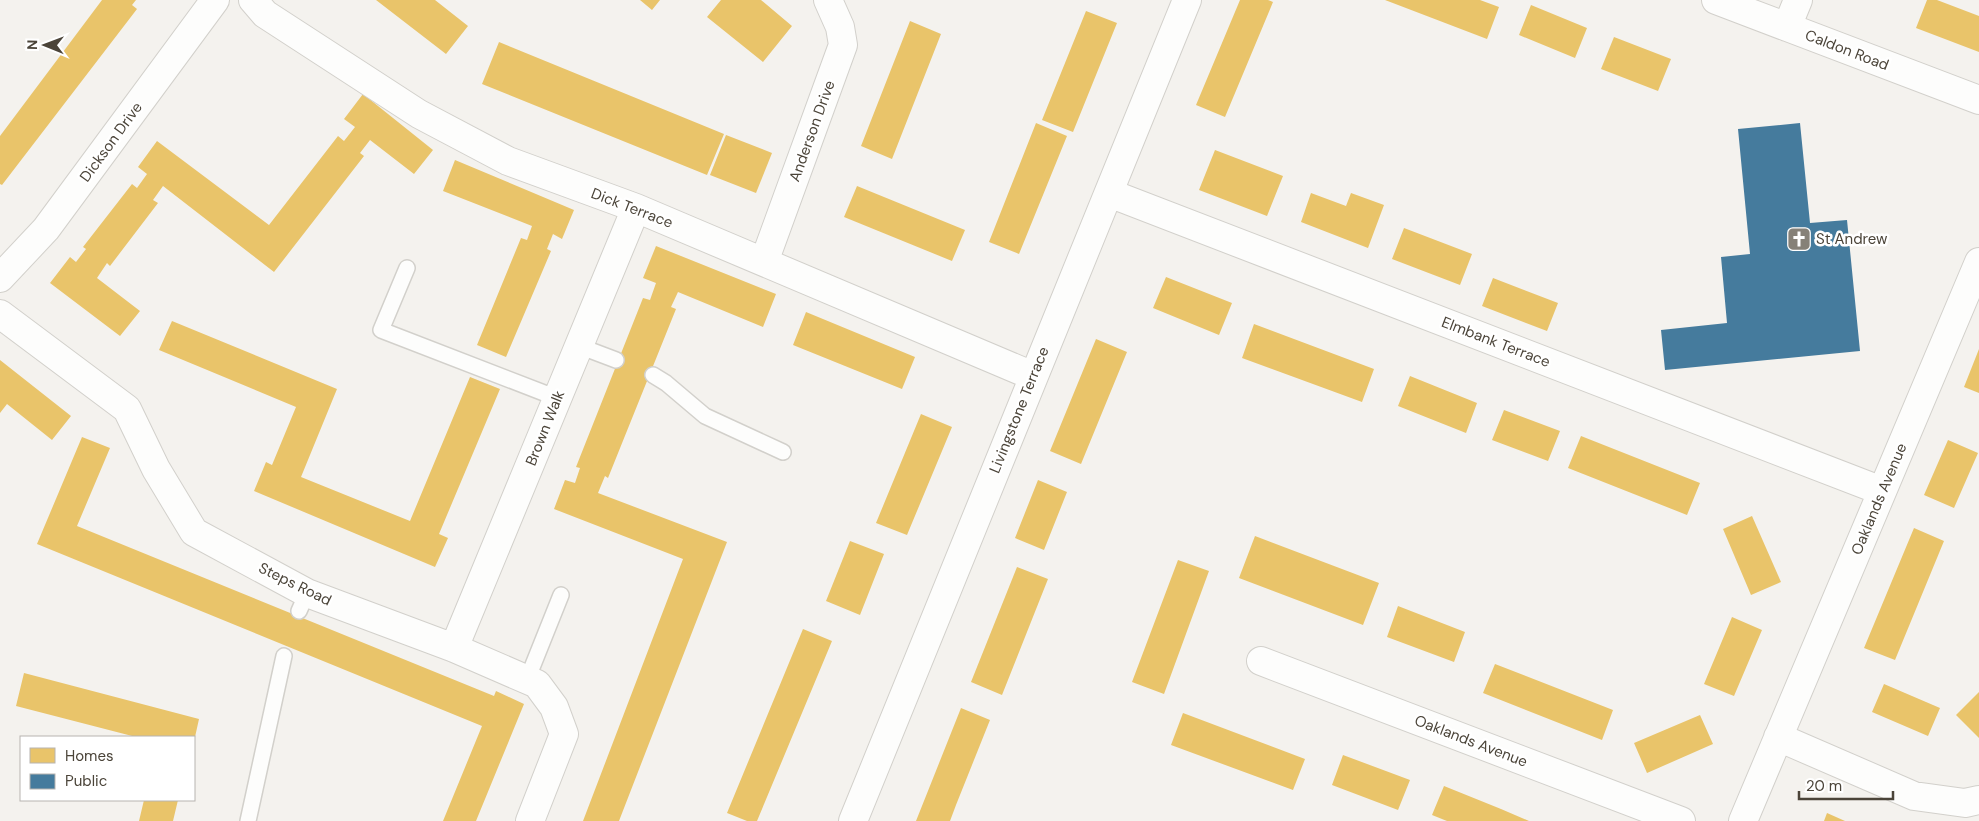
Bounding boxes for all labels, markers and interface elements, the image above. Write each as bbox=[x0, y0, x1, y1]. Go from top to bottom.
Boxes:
north arrow bbox=[20, 20, 70, 70]
street label: Caldon Road bbox=[1802, 25, 1892, 75]
text: N bbox=[23, 40, 41, 50]
street label: Anderson Drive bbox=[784, 77, 840, 185]
street label: Dickson Drive bbox=[75, 98, 147, 186]
street label: Dick Terrace bbox=[588, 183, 676, 233]
church icon: St Andrew bbox=[1786, 226, 1812, 252]
place label: St Andrew bbox=[1816, 229, 1888, 249]
street label: Elmbank Terrace bbox=[1439, 312, 1553, 372]
street label: Livingstone Terrace bbox=[984, 344, 1054, 476]
street label: Brown Walk bbox=[521, 387, 569, 469]
street label: Oaklands Avenue bbox=[1846, 440, 1912, 558]
street label: Steps Road bbox=[255, 558, 335, 610]
street label: Oaklands Avenue bbox=[1412, 710, 1530, 772]
legend bbox=[20, 736, 195, 801]
text: Homes bbox=[65, 746, 114, 766]
scale bar bbox=[1799, 768, 1893, 800]
text: Public bbox=[65, 771, 107, 791]
text: 20 m bbox=[1806, 776, 1842, 796]

